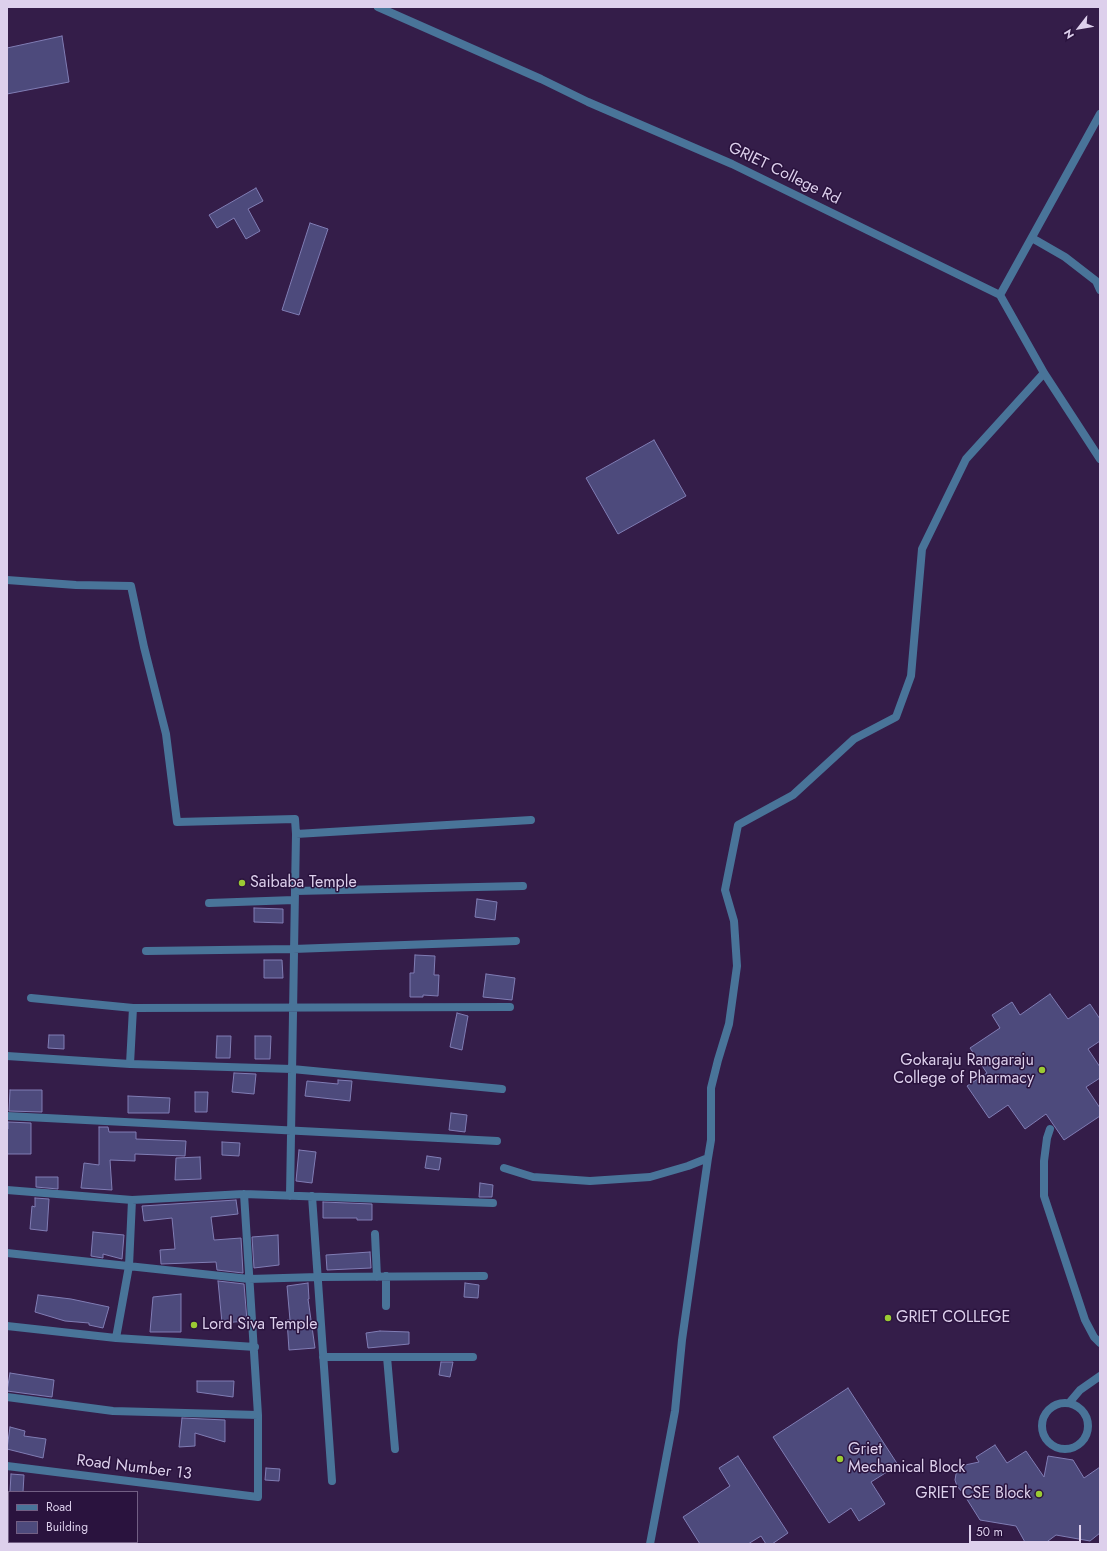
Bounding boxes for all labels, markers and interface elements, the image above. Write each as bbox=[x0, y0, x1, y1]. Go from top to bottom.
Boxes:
north arrow bbox=[1059, 8, 1099, 48]
text: N bbox=[1060, 26, 1078, 42]
street label: GRIET College Rd bbox=[725, 139, 843, 209]
place label: Saibaba Temple bbox=[250, 873, 357, 893]
marker: Saibaba Temple bbox=[237, 878, 247, 888]
place label: Gokaraju Rangaraju College of Pharmacy bbox=[893, 1051, 1034, 1089]
marker: Gokaraju Rangaraju College of Pharmacy bbox=[1037, 1065, 1047, 1075]
place label: GRIET COLLEGE bbox=[896, 1308, 1010, 1328]
marker: GRIET COLLEGE bbox=[883, 1313, 893, 1323]
place label: Lord Siva Temple bbox=[202, 1315, 317, 1335]
marker: Lord Siva Temple bbox=[189, 1320, 199, 1330]
place label: Griet Mechanical Block bbox=[848, 1440, 965, 1478]
street label: Road Number 13 bbox=[75, 1451, 193, 1485]
marker: Griet Mechanical Block bbox=[835, 1454, 845, 1464]
place label: GRIET CSE Block bbox=[915, 1484, 1031, 1504]
marker: GRIET CSE Block bbox=[1034, 1489, 1044, 1499]
legend bbox=[8, 1491, 138, 1543]
text: Road bbox=[46, 1498, 72, 1516]
scale bar bbox=[971, 1517, 1083, 1543]
text: Building bbox=[46, 1518, 88, 1536]
text: 50 m bbox=[976, 1523, 1003, 1541]

